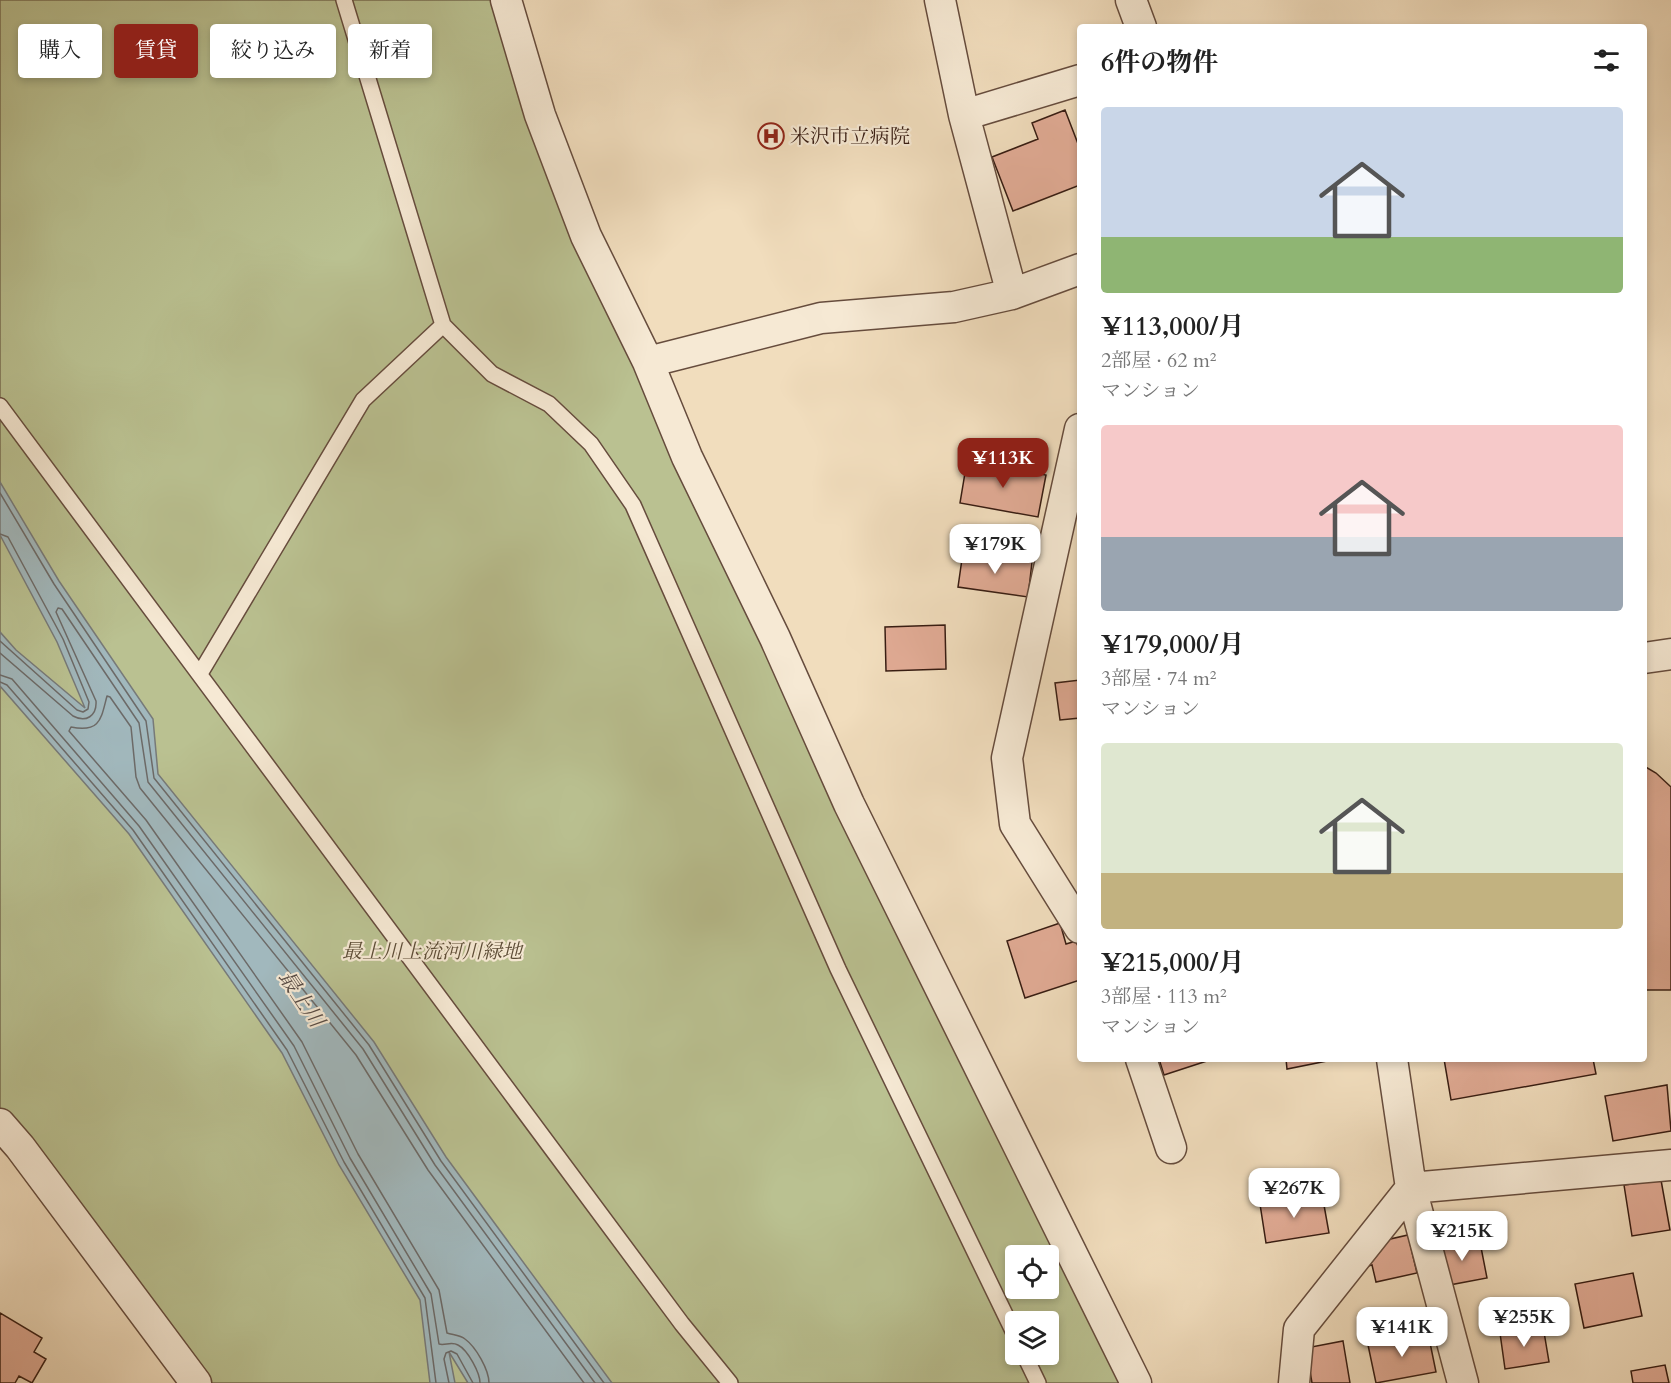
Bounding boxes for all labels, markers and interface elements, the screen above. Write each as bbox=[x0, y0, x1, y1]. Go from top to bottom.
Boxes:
chip: 購入 bbox=[18, 24, 102, 78]
chip: 賃貸 bbox=[114, 24, 198, 78]
chip: 絞り込み bbox=[210, 24, 336, 78]
chip: 新着 bbox=[348, 24, 432, 78]
icon: filters bbox=[1590, 44, 1623, 77]
text: 6件の物件 bbox=[1101, 45, 1218, 80]
hospital icon: 米沢市立病院 bbox=[756, 121, 786, 151]
place label: 米沢市立病院 bbox=[790, 123, 910, 150]
icon: home bbox=[1308, 146, 1416, 254]
text: ¥113,000/月 bbox=[1101, 309, 1244, 344]
text: 2部屋 · 62 m² bbox=[1101, 347, 1217, 374]
text: マンション bbox=[1101, 377, 1200, 404]
pin: ¥113K bbox=[961, 438, 1045, 489]
text: ¥113K bbox=[972, 444, 1034, 471]
icon: home bbox=[1308, 464, 1416, 572]
pin: ¥179K bbox=[953, 524, 1037, 575]
text: ¥179K bbox=[964, 530, 1026, 557]
text: ¥179,000/月 bbox=[1101, 627, 1244, 662]
text: 3部屋 · 74 m² bbox=[1101, 665, 1217, 692]
text: マンション bbox=[1101, 695, 1200, 722]
icon: home bbox=[1308, 782, 1416, 890]
park label: 最上川上流河川緑地 bbox=[342, 938, 524, 965]
text: ¥215,000/月 bbox=[1101, 945, 1244, 980]
water label: 最上川 bbox=[271, 965, 332, 1035]
text: 3部屋 · 113 m² bbox=[1101, 983, 1227, 1010]
text: マンション bbox=[1101, 1013, 1200, 1040]
pin: ¥267K bbox=[1252, 1168, 1336, 1219]
text: ¥267K bbox=[1263, 1174, 1325, 1201]
pin: ¥215K bbox=[1420, 1211, 1504, 1262]
text: ¥215K bbox=[1431, 1217, 1493, 1244]
map controls bbox=[1005, 1245, 1059, 1365]
button: locate bbox=[1005, 1245, 1059, 1299]
pin: ¥255K bbox=[1482, 1297, 1566, 1348]
text: ¥255K bbox=[1493, 1303, 1555, 1330]
pin: ¥141K bbox=[1360, 1307, 1444, 1358]
button: layers bbox=[1005, 1311, 1059, 1365]
text: ¥141K bbox=[1371, 1313, 1433, 1340]

